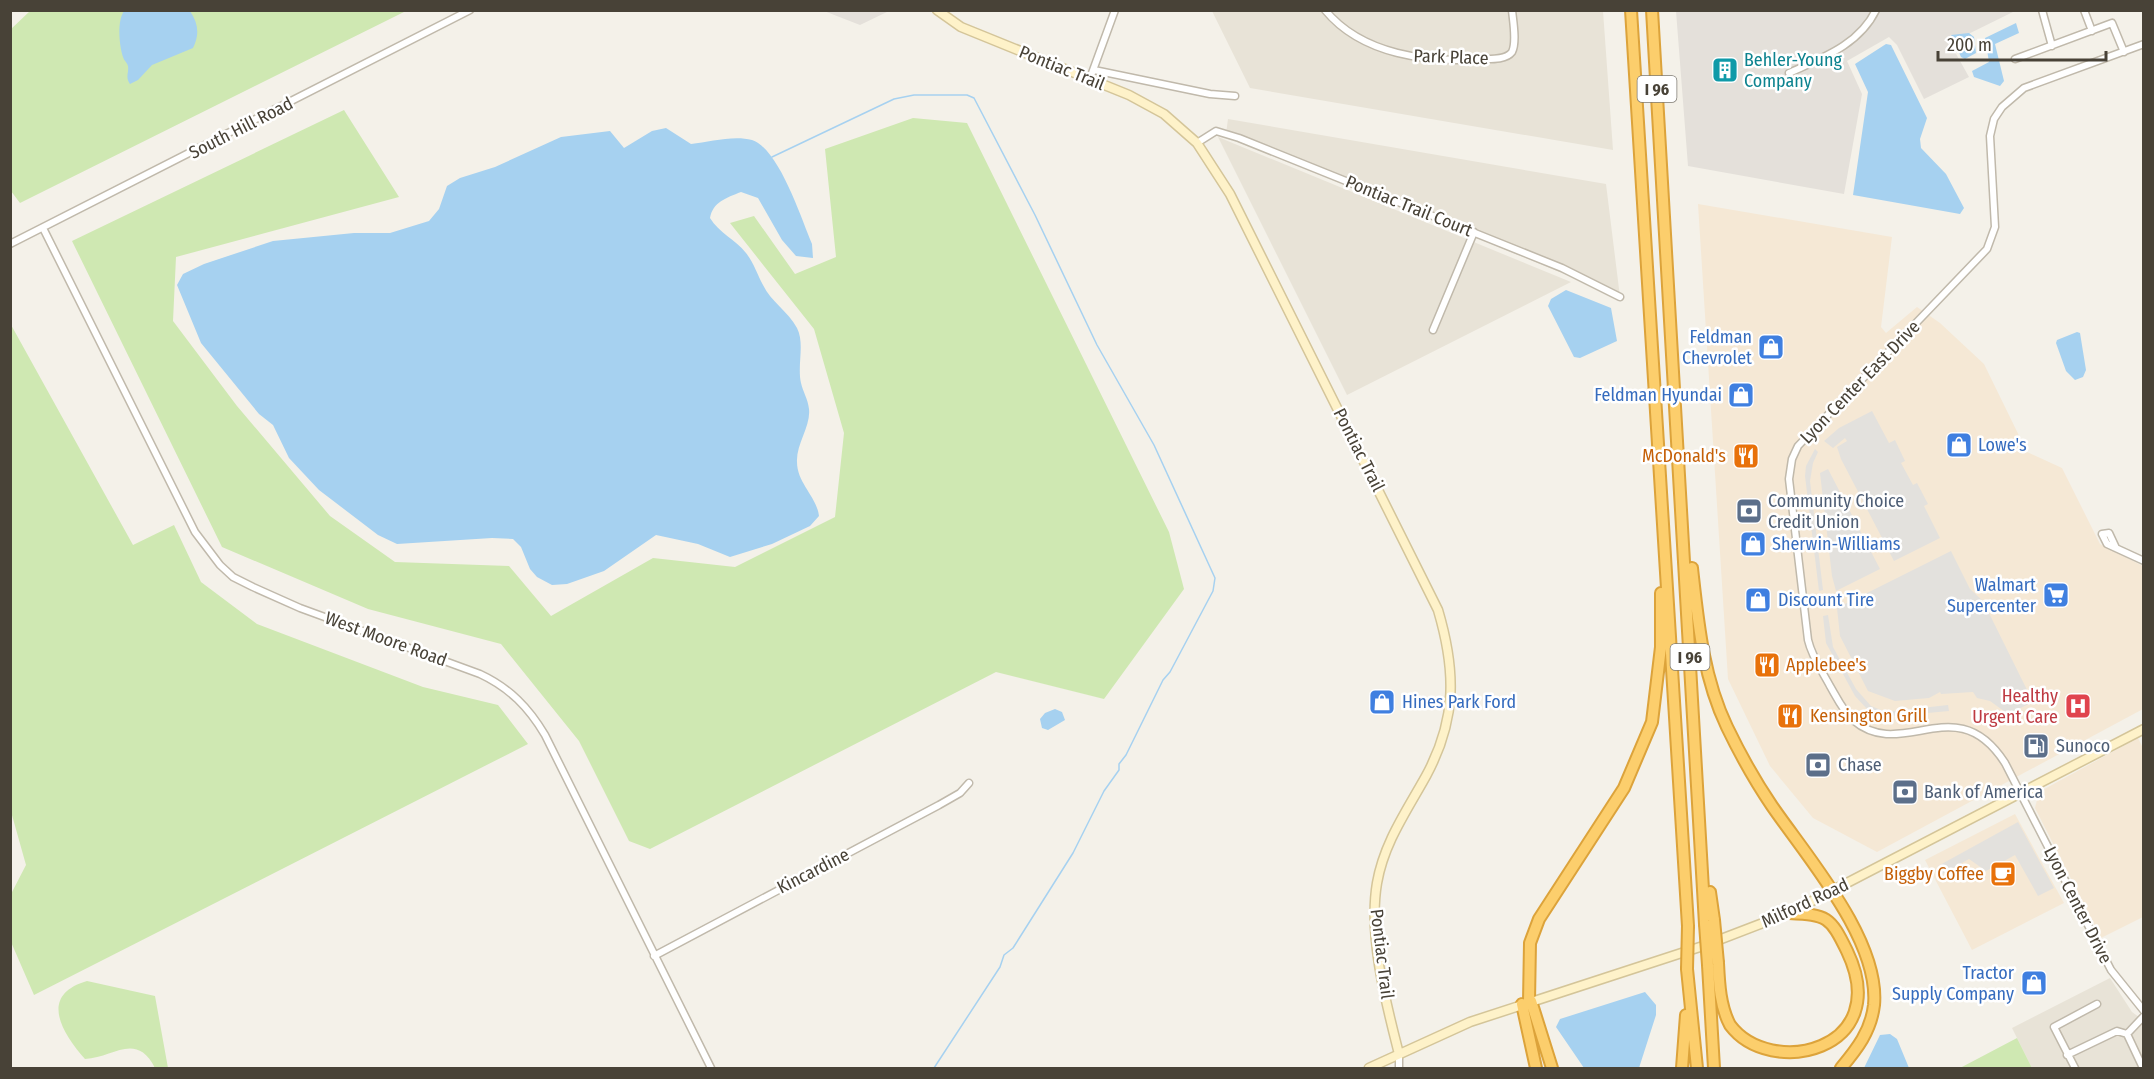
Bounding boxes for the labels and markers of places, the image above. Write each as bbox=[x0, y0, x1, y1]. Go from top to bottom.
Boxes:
place label: Behler-Young Company bbox=[1744, 49, 1842, 92]
building icon: Behler-Young Company bbox=[1710, 55, 1740, 85]
place label: Feldman Chevrolet bbox=[1682, 326, 1752, 369]
shop icon: Feldman Chevrolet bbox=[1756, 332, 1786, 362]
shop icon: Feldman Hyundai bbox=[1726, 380, 1756, 410]
place label: Feldman Hyundai bbox=[1594, 384, 1722, 406]
shop icon: Lowe's bbox=[1944, 430, 1974, 460]
place label: Lowe's bbox=[1978, 434, 2027, 456]
restaurant icon: McDonald's bbox=[1731, 441, 1761, 471]
place label: McDonald's bbox=[1642, 445, 1726, 467]
place label: Community Choice Credit Union bbox=[1768, 490, 1904, 533]
bank icon: Community Choice Credit Union bbox=[1734, 496, 1764, 526]
shop icon: Sherwin-Williams bbox=[1738, 529, 1768, 559]
place label: Sherwin-Williams bbox=[1772, 533, 1901, 555]
place label: Walmart Supercenter bbox=[1947, 574, 2037, 617]
supermarket icon: Walmart Supercenter bbox=[2041, 580, 2071, 610]
shop icon: Discount Tire bbox=[1743, 585, 1773, 615]
place label: Discount Tire bbox=[1778, 589, 1874, 611]
restaurant icon: Applebee's bbox=[1752, 650, 1782, 680]
place label: Applebee's bbox=[1786, 654, 1867, 676]
place label: Healthy Urgent Care bbox=[1972, 685, 2058, 728]
shop icon: Hines Park Ford bbox=[1367, 687, 1397, 717]
place label: Hines Park Ford bbox=[1402, 691, 1516, 713]
hospital icon: Healthy Urgent Care bbox=[2063, 691, 2093, 721]
restaurant icon: Kensington Grill bbox=[1775, 701, 1805, 731]
place label: Kensington Grill bbox=[1810, 705, 1927, 727]
fuel station icon: Sunoco bbox=[2021, 731, 2051, 761]
place label: Sunoco bbox=[2056, 735, 2110, 757]
bank icon: Chase bbox=[1803, 750, 1833, 780]
place label: Chase bbox=[1838, 754, 1882, 776]
bank icon: Bank of America bbox=[1890, 777, 1920, 807]
place label: Bank of America bbox=[1924, 781, 2044, 803]
cafe icon: Biggby Coffee bbox=[1988, 859, 2018, 889]
place label: Biggby Coffee bbox=[1884, 863, 1984, 885]
place label: Tractor Supply Company bbox=[1892, 962, 2015, 1005]
shop icon: Tractor Supply Company bbox=[2019, 968, 2049, 998]

